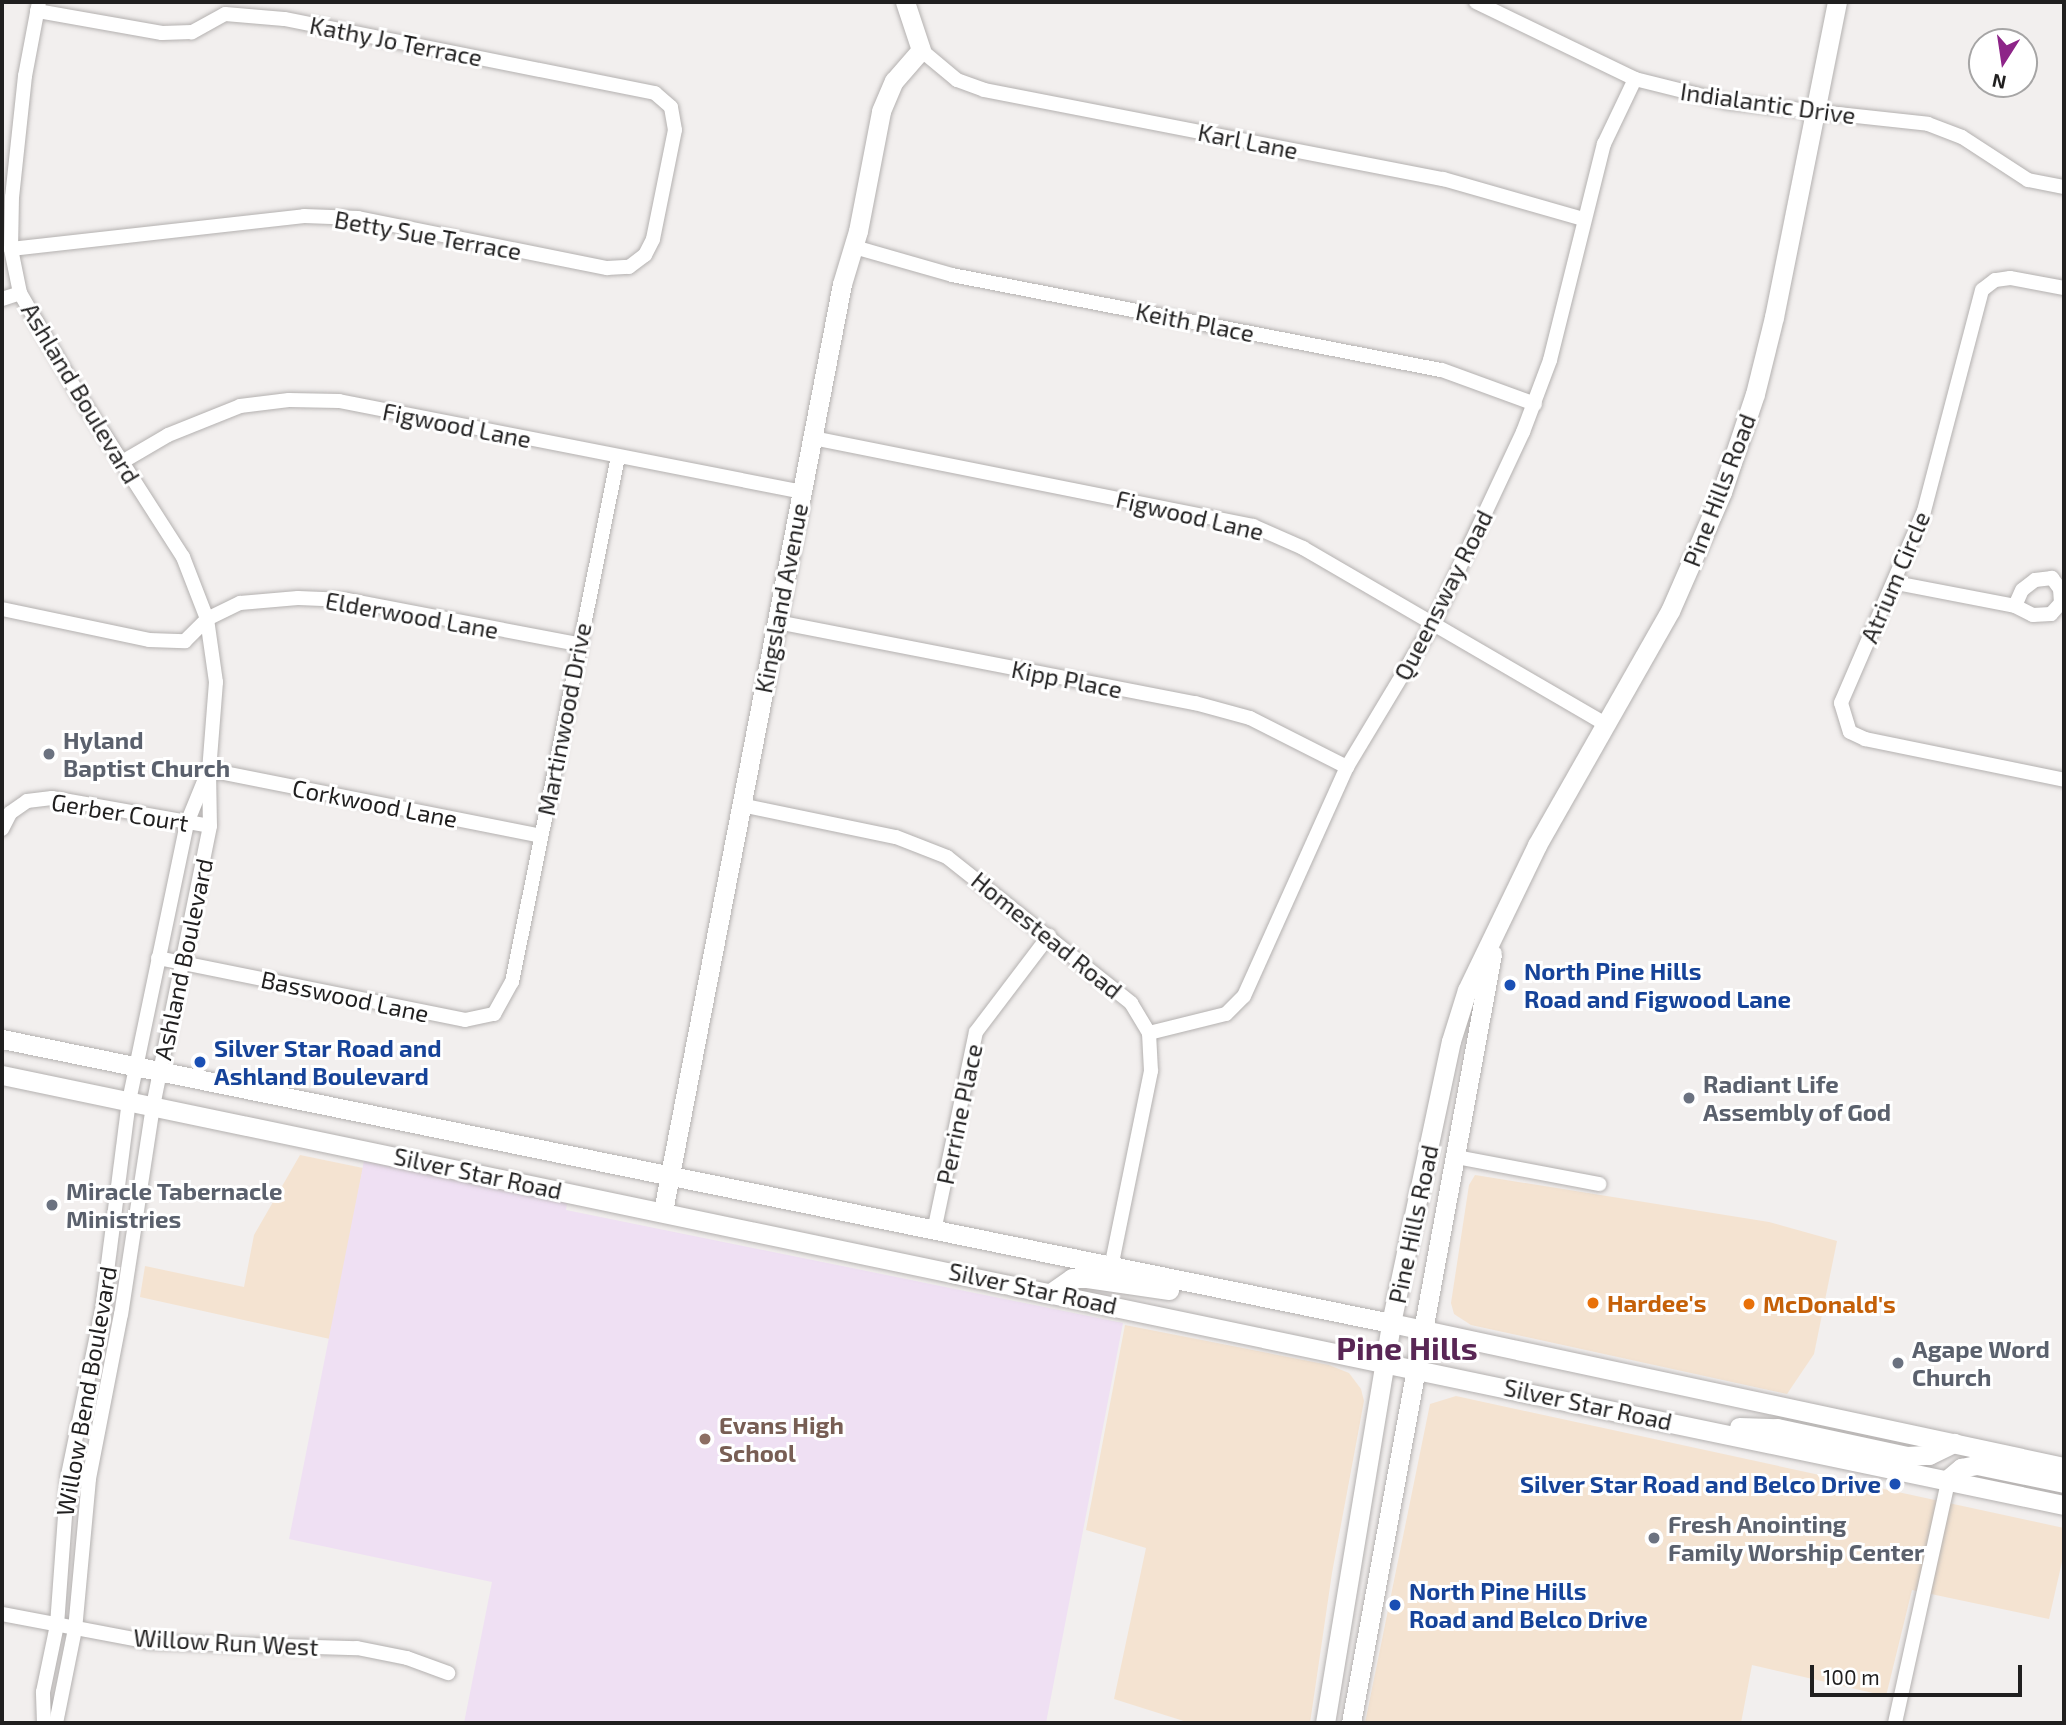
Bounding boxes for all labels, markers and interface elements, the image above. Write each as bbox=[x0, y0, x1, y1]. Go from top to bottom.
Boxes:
street label: Kathy Jo Terrace bbox=[307, 10, 485, 72]
north arrow bbox=[1968, 28, 2038, 98]
text: N bbox=[1990, 69, 2008, 95]
street label: Indialantic Drive bbox=[1679, 76, 1857, 130]
street label: Karl Lane bbox=[1195, 117, 1301, 165]
street label: Betty Sue Terrace bbox=[332, 204, 524, 266]
street label: Keith Place bbox=[1133, 296, 1257, 348]
street label: Ashland Boulevard bbox=[16, 298, 146, 488]
street label: Figwood Lane bbox=[380, 396, 534, 454]
street label: Pine Hills Road bbox=[1677, 410, 1761, 570]
street label: Figwood Lane bbox=[1113, 484, 1267, 546]
street label: Kingsland Avenue bbox=[748, 500, 814, 696]
street label: Queensway Road bbox=[1388, 505, 1498, 685]
street label: Atrium Circle bbox=[1854, 507, 1936, 647]
street label: Elderwood Lane bbox=[323, 586, 501, 644]
street label: Martinwood Drive bbox=[531, 620, 597, 818]
street label: Kipp Place bbox=[1009, 654, 1125, 704]
place label: Hyland Baptist Church bbox=[63, 726, 230, 782]
marker: Hyland Baptist Church bbox=[41, 746, 57, 762]
street label: Corkwood Lane bbox=[290, 773, 460, 833]
street label: Gerber Court bbox=[49, 787, 191, 837]
street label: Ashland Boulevard bbox=[148, 856, 218, 1062]
street label: Homestead Road bbox=[966, 865, 1128, 1005]
place label: North Pine Hills Road and Figwood Lane bbox=[1524, 957, 1791, 1013]
street label: Basswood Lane bbox=[258, 964, 432, 1028]
marker: North Pine Hills Road and Figwood Lane bbox=[1502, 977, 1518, 993]
place label: Silver Star Road and Ashland Boulevard bbox=[214, 1034, 442, 1090]
street label: Perrine Place bbox=[930, 1041, 988, 1187]
marker: Silver Star Road and Ashland Boulevard bbox=[192, 1054, 208, 1070]
place label: Radiant Life Assembly of God bbox=[1703, 1070, 1892, 1126]
marker: Radiant Life Assembly of God bbox=[1681, 1090, 1697, 1106]
street label: Silver Star Road bbox=[391, 1141, 565, 1205]
street label: Pine Hills Road bbox=[1382, 1142, 1444, 1306]
place label: Miracle Tabernacle Ministries bbox=[66, 1177, 283, 1233]
marker: Miracle Tabernacle Ministries bbox=[44, 1197, 60, 1213]
street label: Silver Star Road bbox=[946, 1256, 1120, 1320]
street label: Willow Bend Boulevard bbox=[50, 1264, 122, 1518]
place label: Hardee's bbox=[1607, 1289, 1706, 1317]
place label: McDonald's bbox=[1763, 1290, 1896, 1318]
marker: Hardee's bbox=[1585, 1295, 1601, 1311]
marker: McDonald's bbox=[1741, 1296, 1757, 1312]
district label: Pine Hills bbox=[1336, 1328, 1478, 1366]
place label: Agape Word Church bbox=[1912, 1335, 2050, 1391]
marker: Agape Word Church bbox=[1890, 1355, 1906, 1371]
street label: Silver Star Road bbox=[1501, 1372, 1675, 1436]
place label: Evans High School bbox=[719, 1411, 844, 1467]
marker: Evans High School bbox=[697, 1431, 713, 1447]
place label: Silver Star Road and Belco Drive bbox=[1519, 1470, 1881, 1498]
marker: Silver Star Road and Belco Drive bbox=[1887, 1476, 1903, 1492]
place label: Fresh Anointing Family Worship Center bbox=[1668, 1510, 1925, 1566]
marker: Fresh Anointing Family Worship Center bbox=[1646, 1530, 1662, 1546]
place label: North Pine Hills Road and Belco Drive bbox=[1409, 1577, 1648, 1633]
marker: North Pine Hills Road and Belco Drive bbox=[1387, 1597, 1403, 1613]
street label: Willow Run West bbox=[132, 1623, 320, 1661]
scale bar bbox=[1814, 1652, 2026, 1696]
text: 100 m bbox=[1823, 1664, 1880, 1689]

